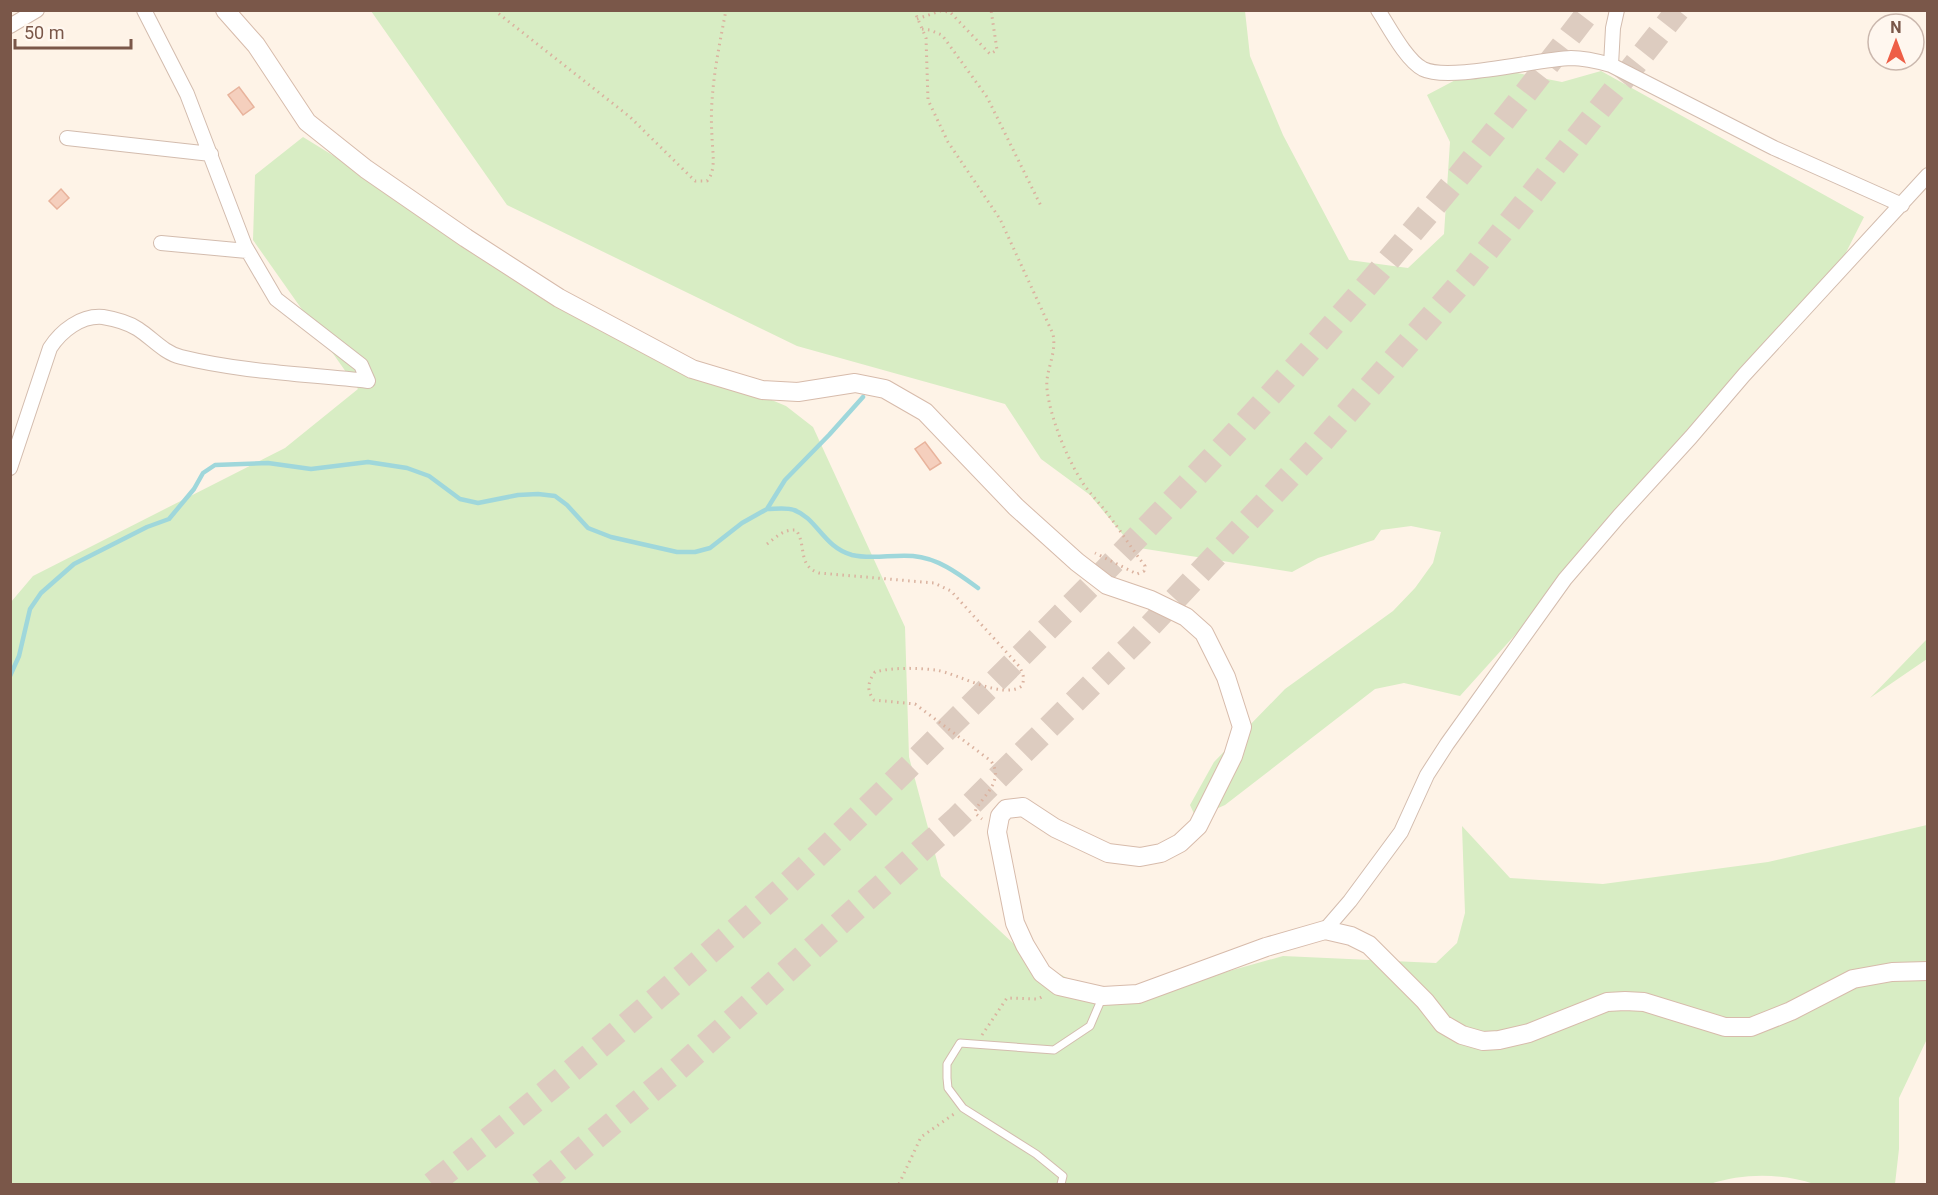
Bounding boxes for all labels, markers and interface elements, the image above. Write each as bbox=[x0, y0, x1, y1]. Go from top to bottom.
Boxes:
scale bar bbox=[15, 12, 130, 50]
north arrow bbox=[1866, 12, 1926, 72]
text: N bbox=[1890, 18, 1902, 37]
text: 50 m bbox=[24, 22, 64, 43]

